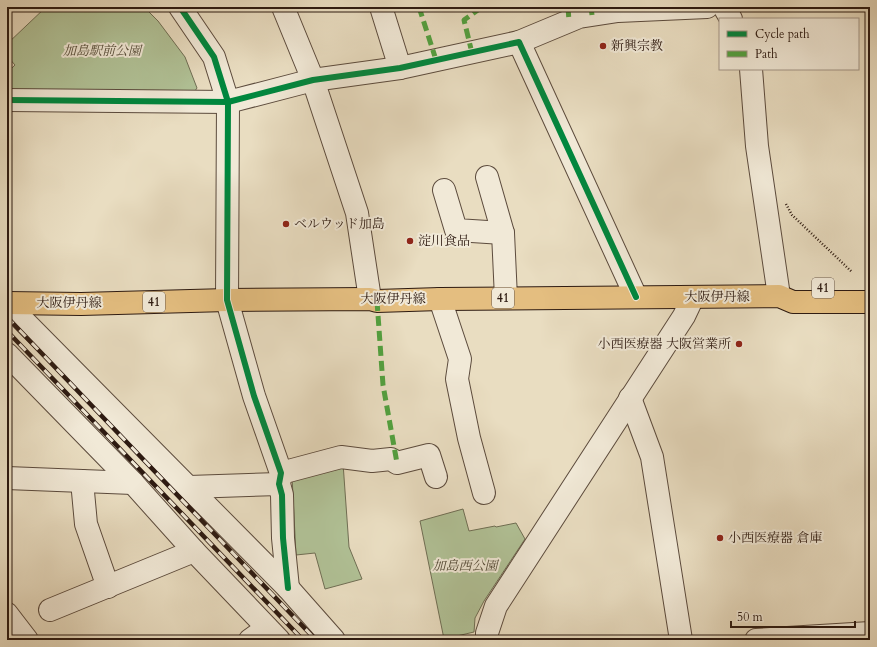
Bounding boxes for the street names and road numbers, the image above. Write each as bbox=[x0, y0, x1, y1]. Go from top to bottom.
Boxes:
road number: 41 bbox=[812, 278, 834, 298]
road number: 41 bbox=[492, 288, 514, 308]
street label: 大阪伊丹線 bbox=[684, 288, 750, 306]
street label: 大阪伊丹線 bbox=[360, 290, 426, 308]
road number: 41 bbox=[143, 292, 165, 312]
street label: 大阪伊丹線 bbox=[36, 294, 102, 312]

